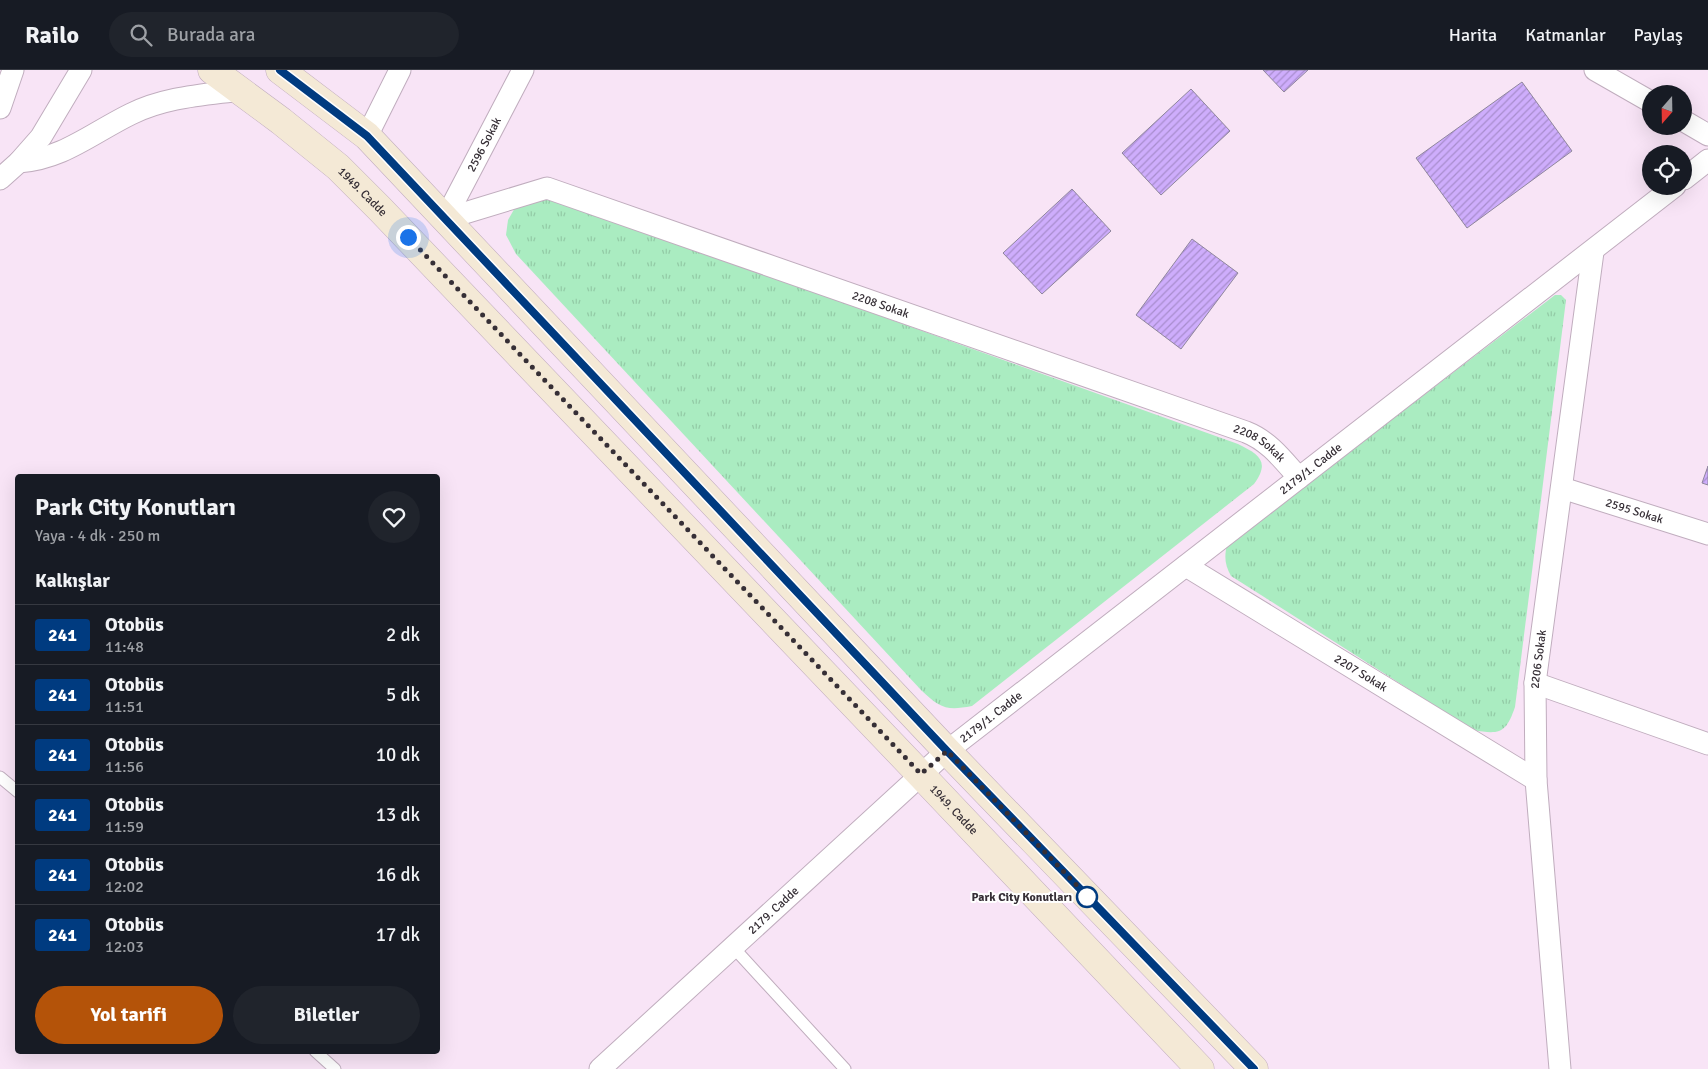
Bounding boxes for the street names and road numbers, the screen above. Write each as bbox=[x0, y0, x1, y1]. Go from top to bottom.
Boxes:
street label: 2596 Sokak bbox=[463, 115, 504, 174]
street label: 1949. Cadde bbox=[335, 164, 391, 220]
street label: 2208 Sokak bbox=[850, 288, 911, 321]
street label: 2208 Sokak bbox=[1231, 421, 1289, 465]
street label: 2179/1. Cadde bbox=[1276, 440, 1345, 498]
street label: 2595 Sokak bbox=[1604, 495, 1665, 527]
street label: 2206 Sokak bbox=[1527, 629, 1550, 689]
street label: 2207 Sokak bbox=[1332, 651, 1390, 695]
street label: 2179/1. Cadde bbox=[956, 688, 1025, 746]
street label: 1949. Cadde bbox=[926, 781, 981, 838]
street label: 2179. Cadde bbox=[745, 883, 802, 937]

